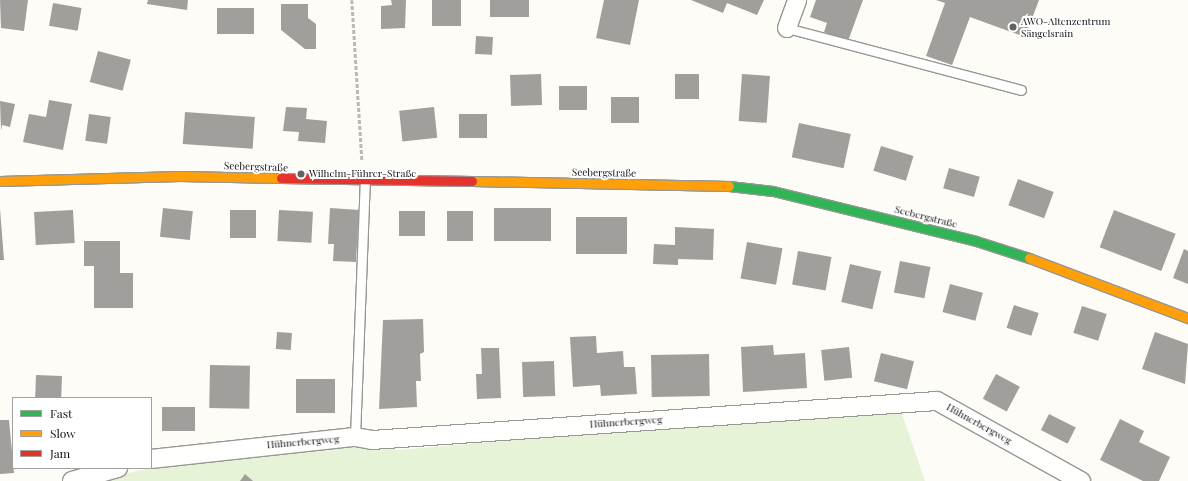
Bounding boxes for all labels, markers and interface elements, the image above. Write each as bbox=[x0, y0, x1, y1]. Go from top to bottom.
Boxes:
place label: AWO-Altenzentrum Sängelsrain bbox=[1021, 15, 1110, 38]
marker: AWO-Altenzentrum Sängelsrain bbox=[1008, 22, 1018, 32]
street label: Seebergstraße bbox=[224, 160, 288, 174]
street label: Seebergstraße bbox=[572, 166, 636, 180]
place label: Wilhelm-Führer-Straße bbox=[309, 168, 416, 180]
marker: Wilhelm-Führer-Straße bbox=[296, 169, 306, 179]
street label: Seebergstraße bbox=[893, 203, 959, 231]
legend bbox=[12, 397, 152, 469]
street label: Hühnerbergweg bbox=[944, 401, 1014, 447]
text: Fast bbox=[50, 405, 72, 421]
street label: Hühnerbergweg bbox=[589, 413, 663, 431]
text: Slow bbox=[50, 425, 76, 441]
street label: Hühnerbergweg bbox=[266, 433, 340, 451]
text: Jam bbox=[50, 445, 70, 461]

